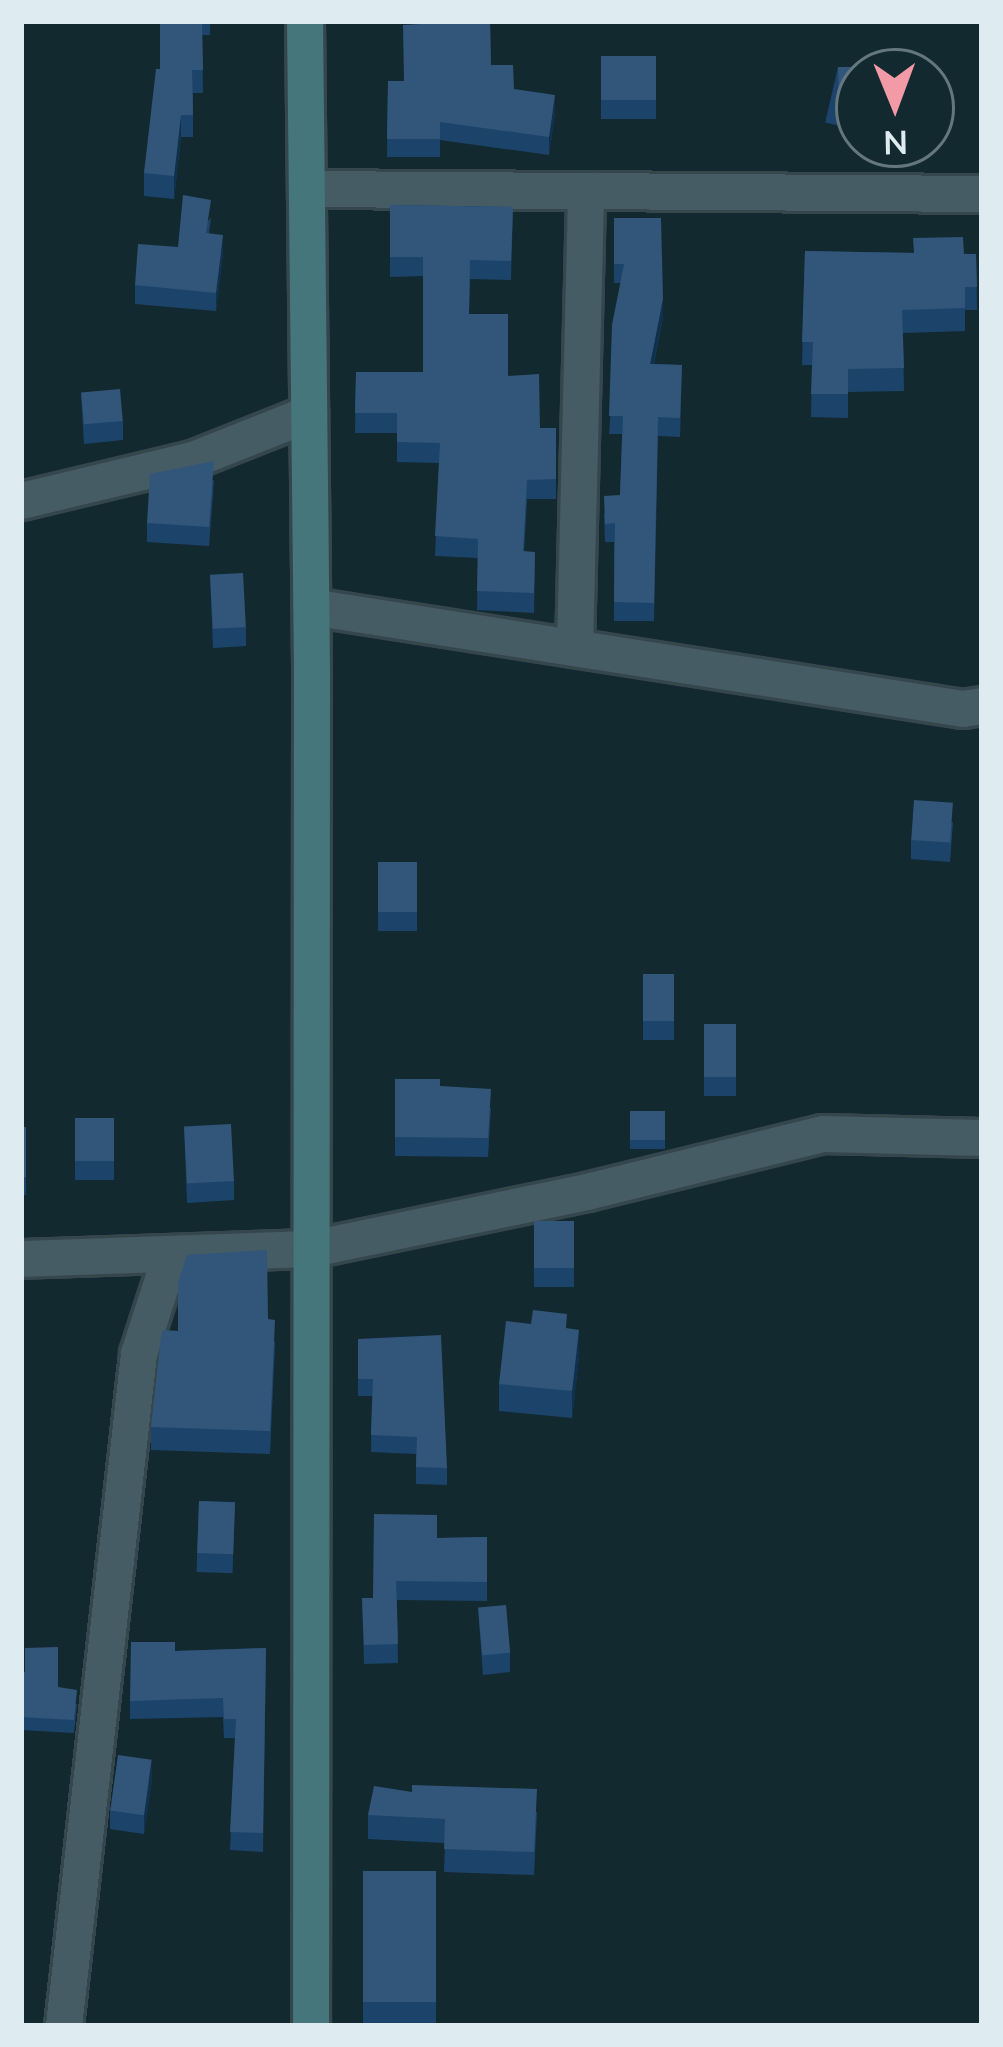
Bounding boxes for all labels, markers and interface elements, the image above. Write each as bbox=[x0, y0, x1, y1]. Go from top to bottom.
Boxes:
north arrow bbox=[835, 48, 955, 168]
text: N bbox=[883, 119, 908, 164]

